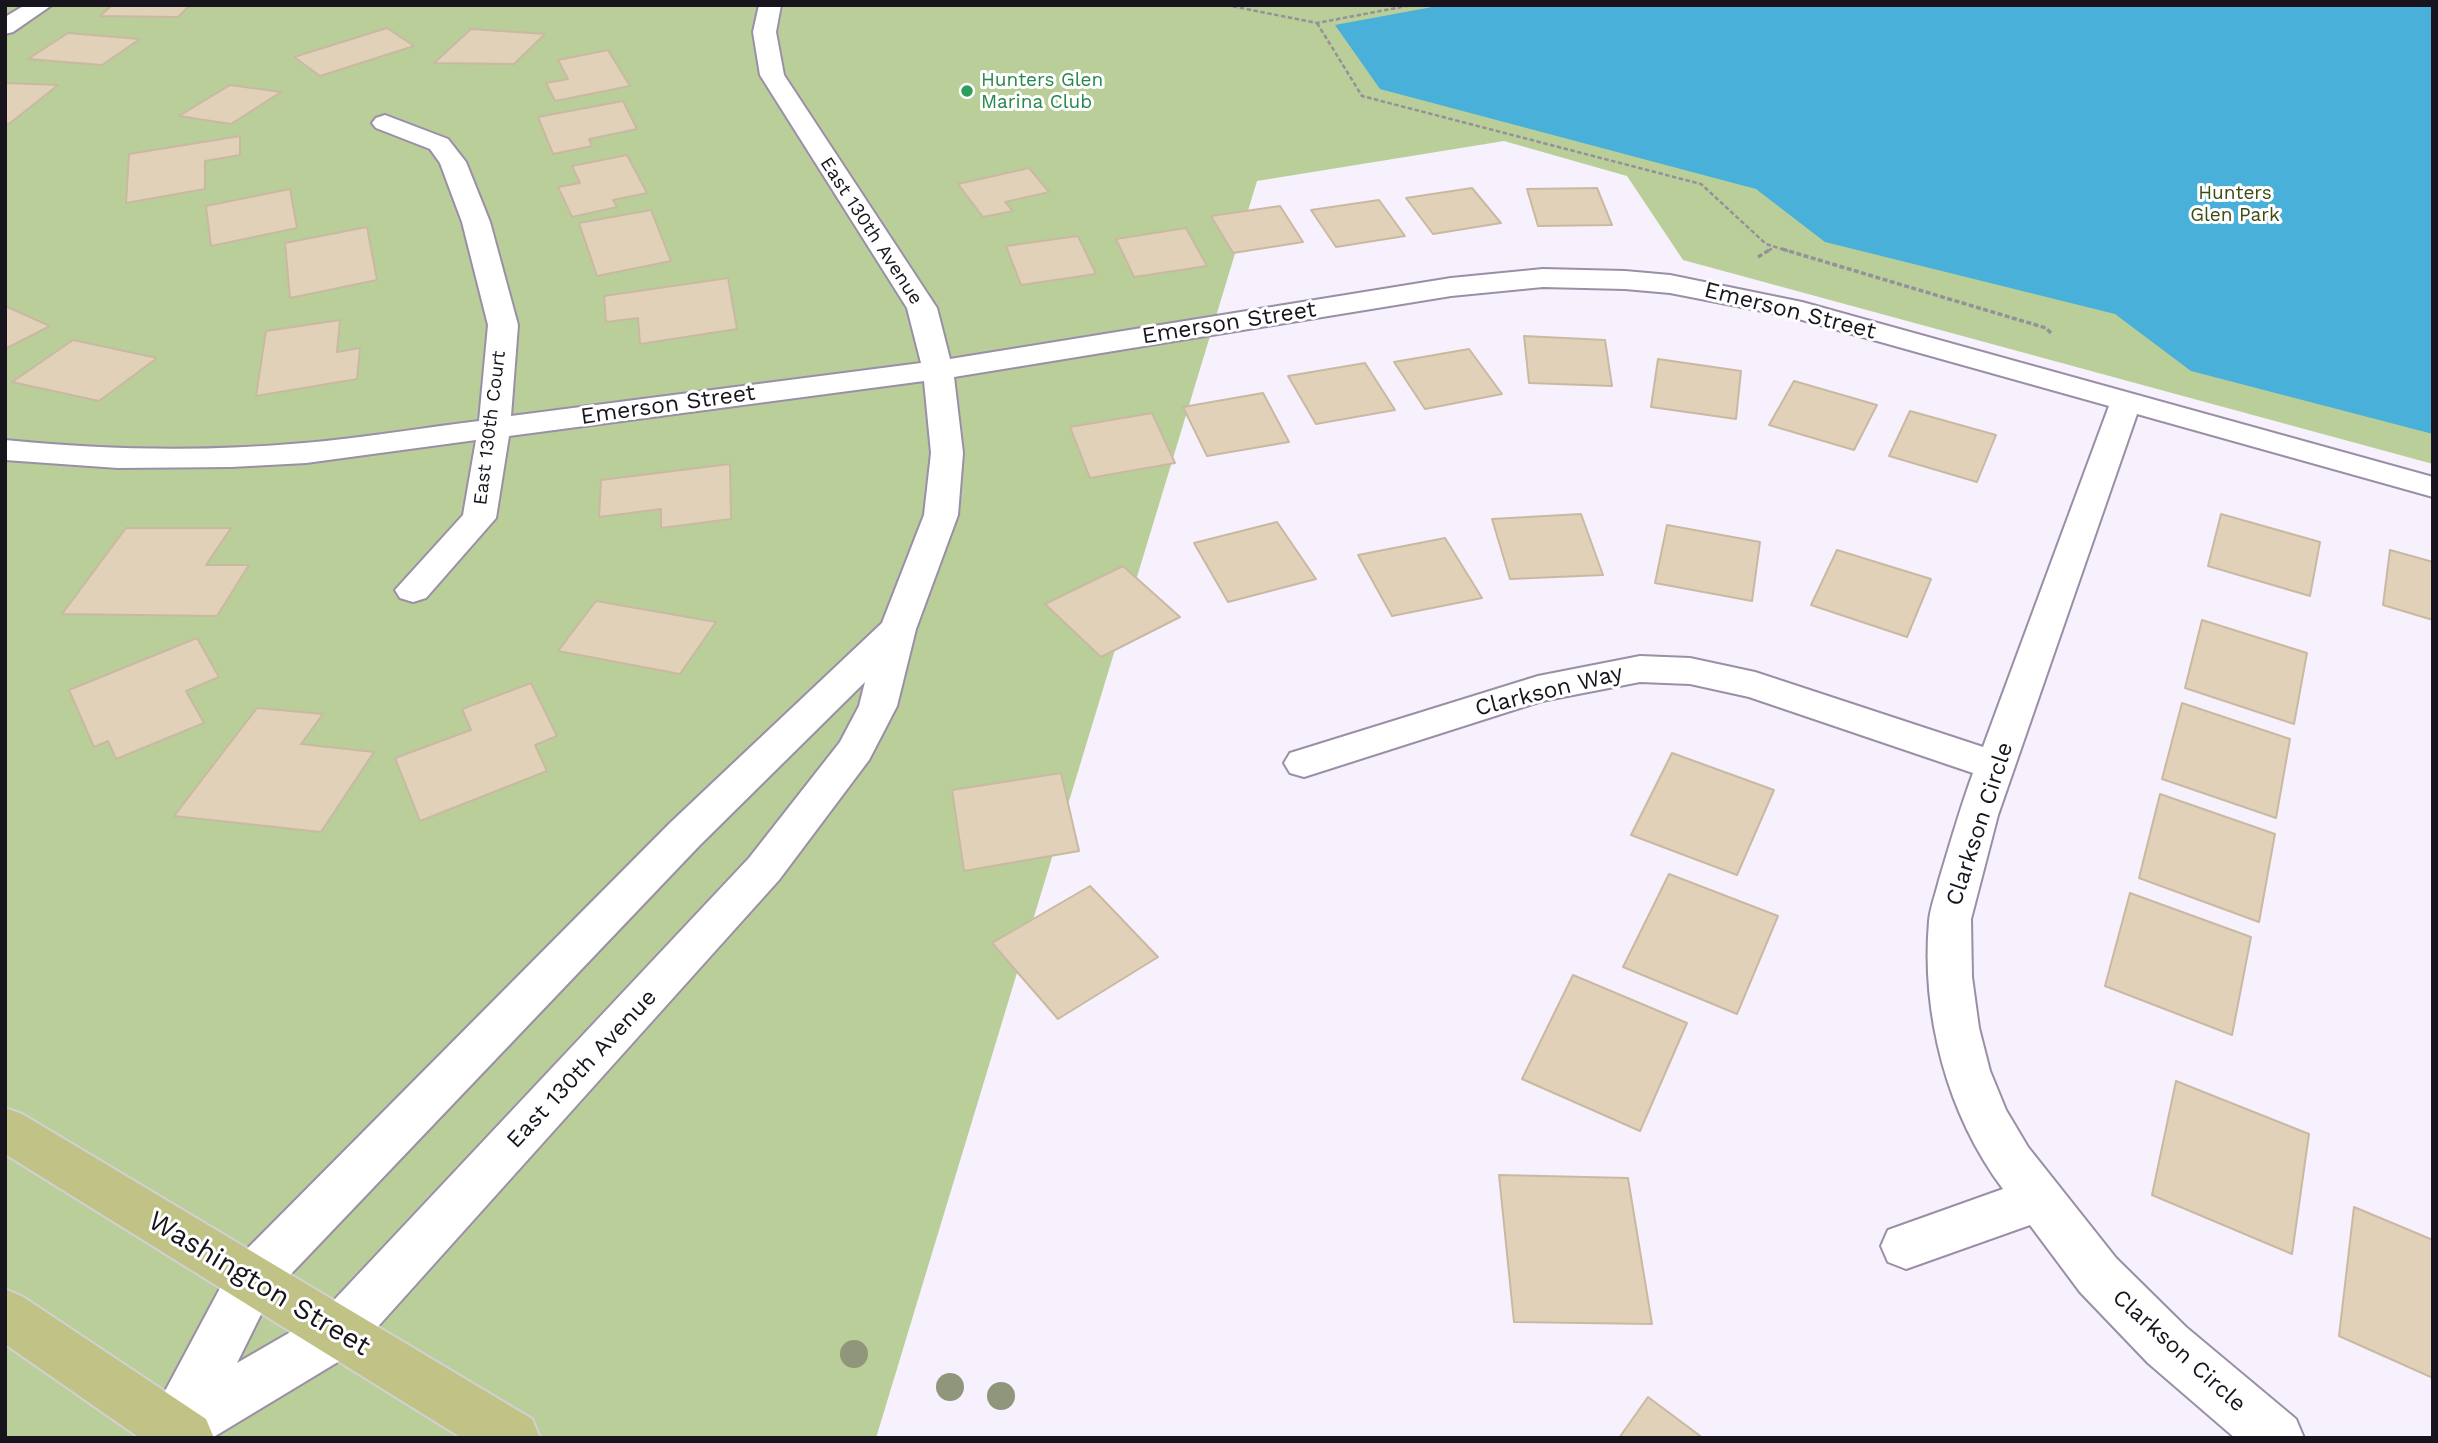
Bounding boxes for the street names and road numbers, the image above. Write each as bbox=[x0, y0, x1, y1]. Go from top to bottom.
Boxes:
street label: East 130th Avenue bbox=[815, 153, 927, 309]
street label: Emerson Street bbox=[1701, 276, 1879, 346]
street label: Emerson Street bbox=[1140, 296, 1318, 350]
street label: East 130th Court bbox=[469, 350, 511, 506]
street label: Emerson Street bbox=[579, 379, 757, 431]
street label: Clarkson Way bbox=[1472, 659, 1626, 723]
street label: Clarkson Circle bbox=[1941, 739, 2019, 909]
street label: East 130th Avenue bbox=[501, 984, 663, 1154]
street label: Washington Street bbox=[142, 1204, 376, 1364]
street label: Clarkson Circle bbox=[2107, 1284, 2251, 1418]

